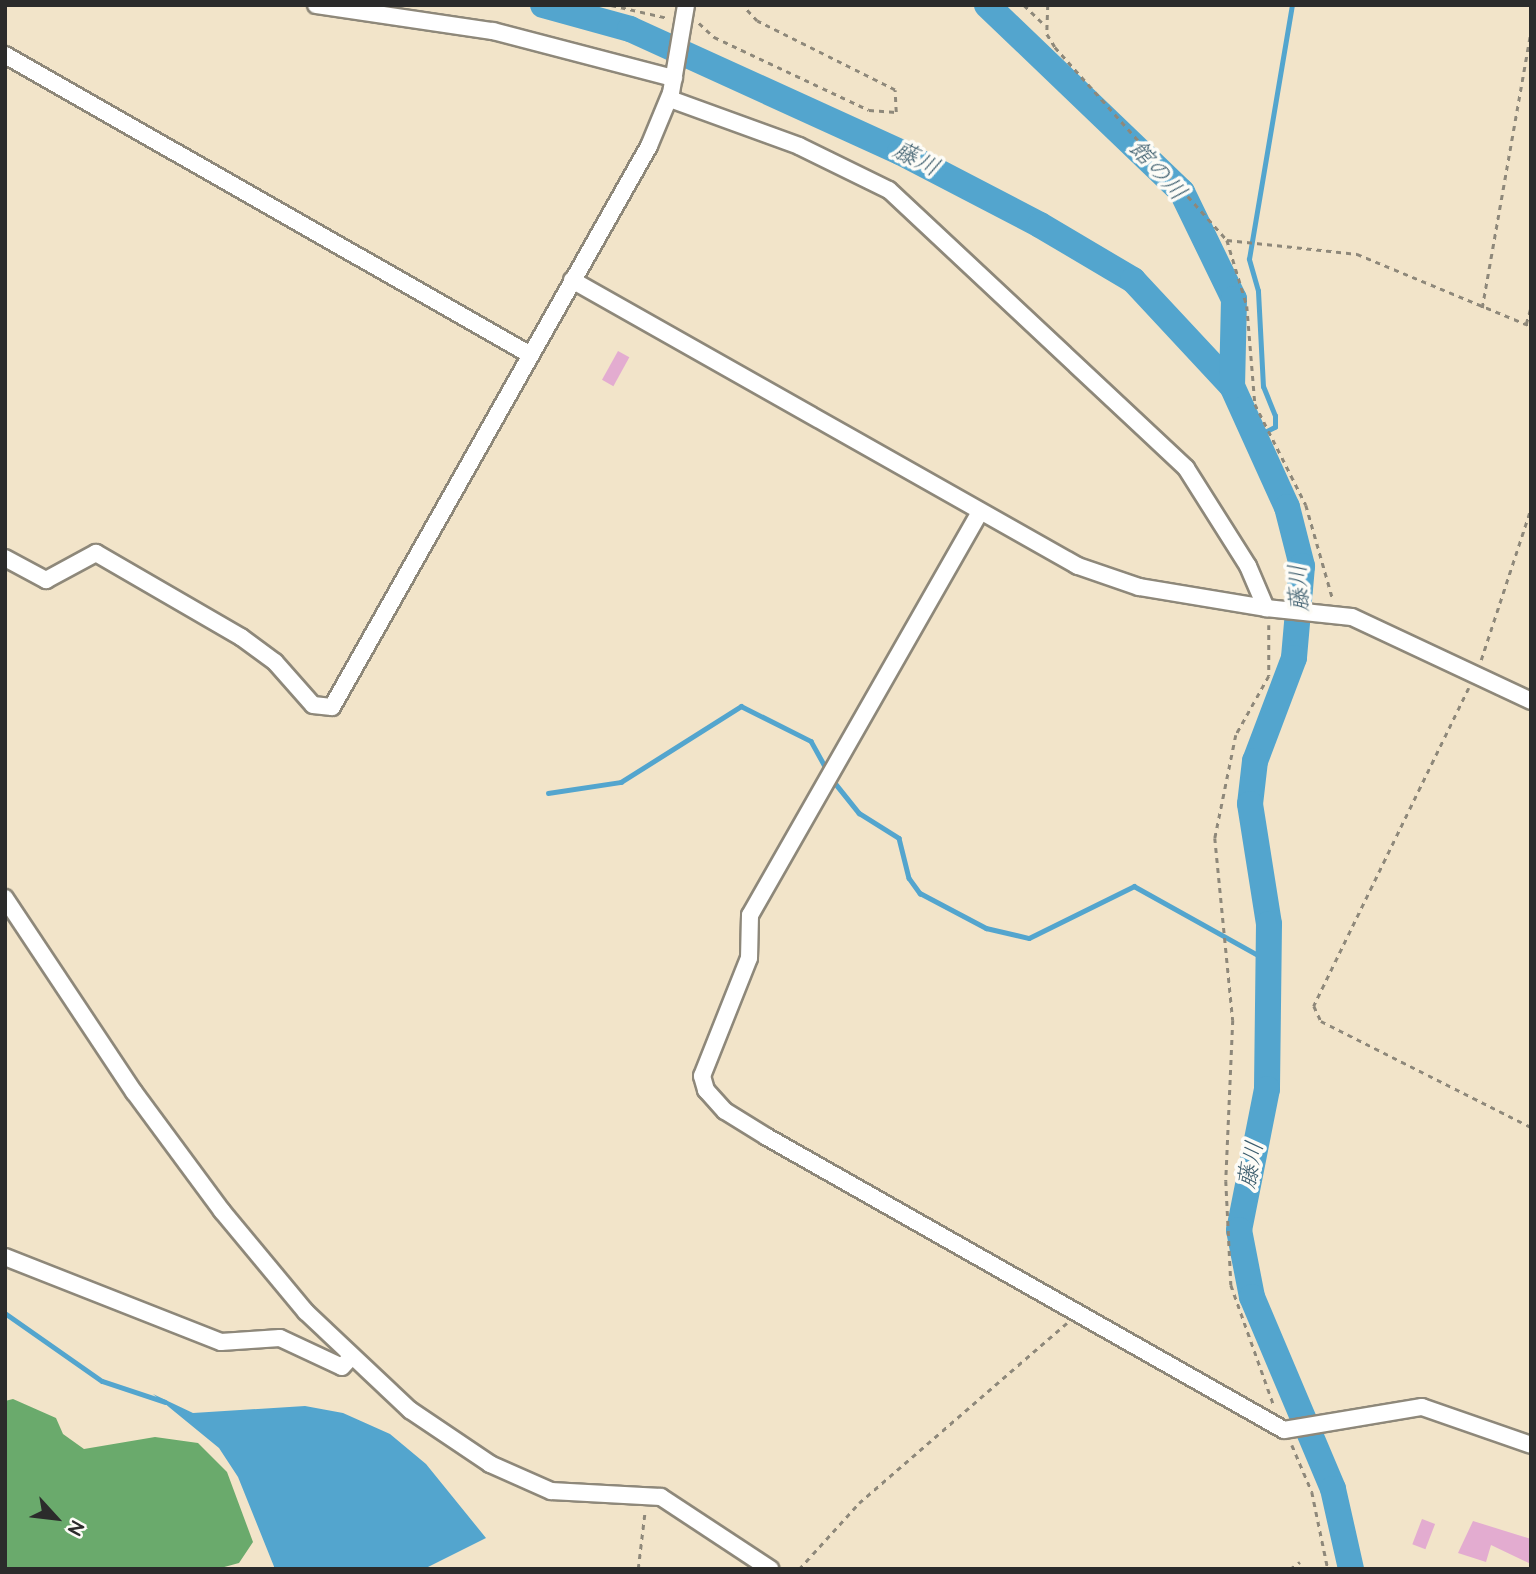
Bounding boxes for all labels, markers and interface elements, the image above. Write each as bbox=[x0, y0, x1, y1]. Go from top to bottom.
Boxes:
water label: 館の川 bbox=[1122, 135, 1192, 207]
water label: 藤川 bbox=[888, 136, 944, 184]
water label: 藤川 bbox=[1284, 563, 1316, 613]
water label: 藤川 bbox=[1233, 1139, 1271, 1191]
north arrow bbox=[21, 1483, 91, 1553]
text: N bbox=[60, 1516, 90, 1539]

